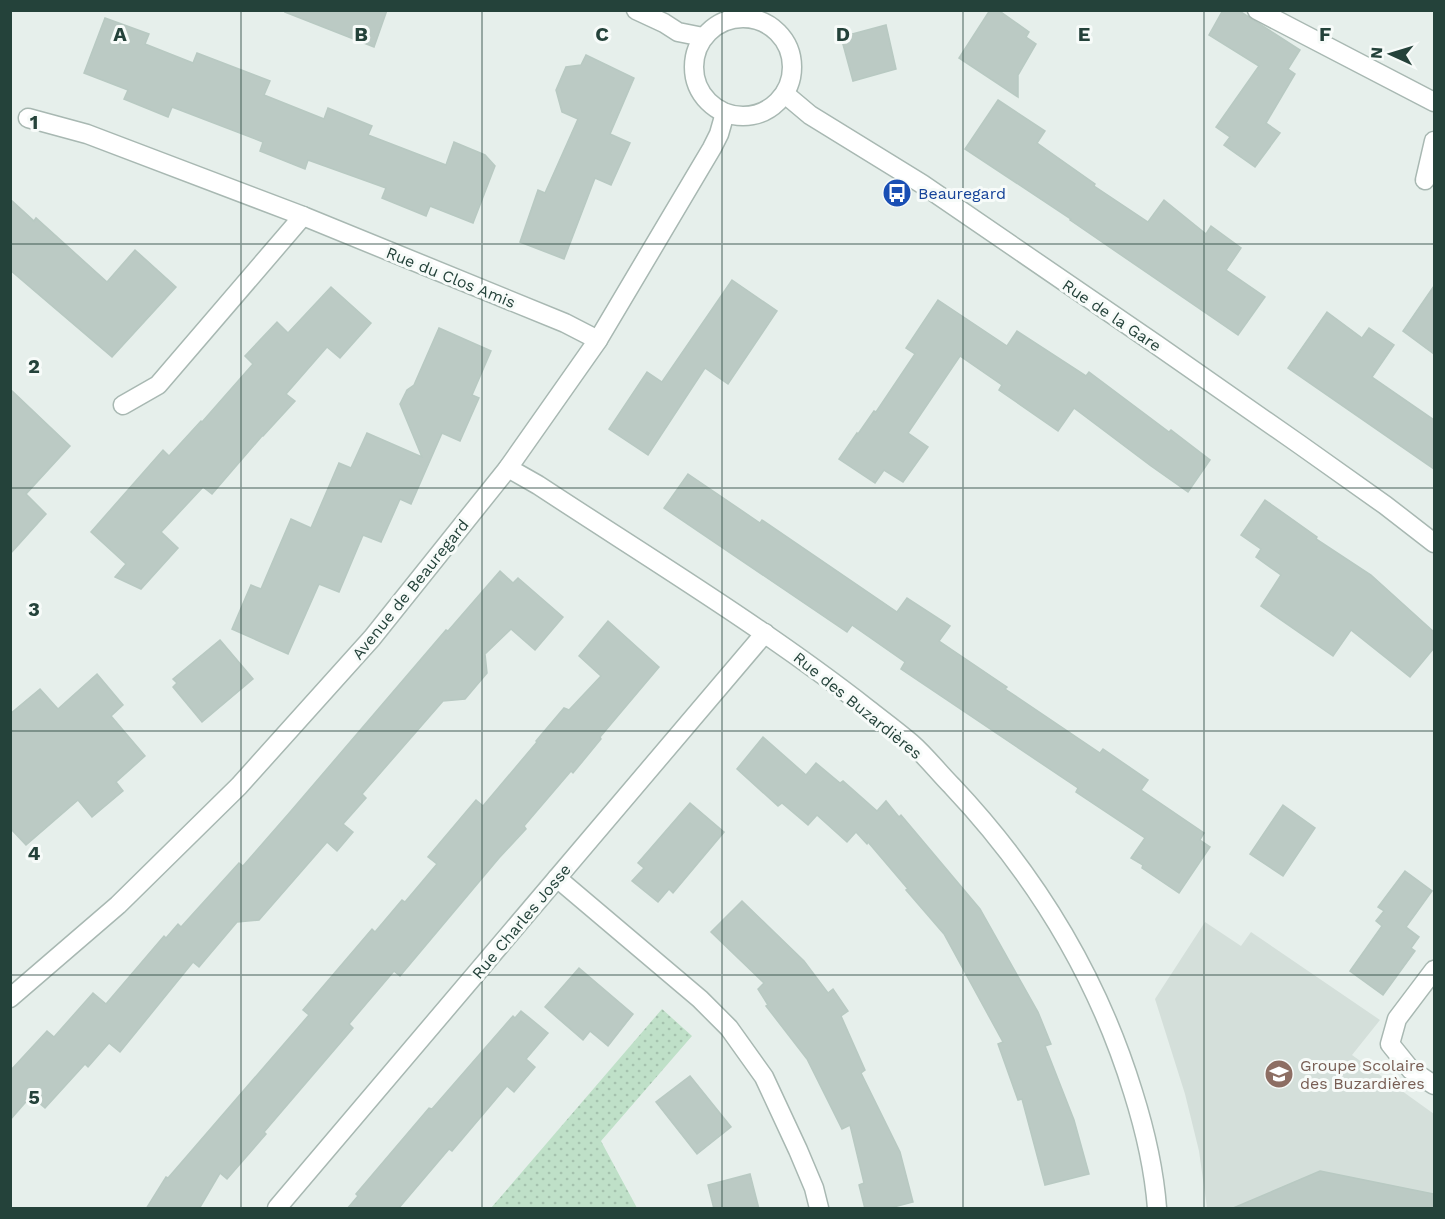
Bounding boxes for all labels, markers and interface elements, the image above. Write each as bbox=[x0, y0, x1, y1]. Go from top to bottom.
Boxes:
text: A bbox=[113, 22, 127, 46]
text: B bbox=[354, 22, 368, 46]
text: C bbox=[595, 22, 609, 46]
text: D bbox=[836, 22, 850, 46]
text: E bbox=[1078, 22, 1090, 46]
text: F bbox=[1319, 22, 1331, 46]
north arrow bbox=[1361, 24, 1421, 84]
text: N bbox=[1367, 46, 1386, 60]
text: 1 bbox=[30, 110, 38, 134]
bus stop icon: Beauregard bbox=[881, 177, 913, 209]
place label: Beauregard bbox=[918, 184, 1006, 203]
street label: Rue du Clos Amis bbox=[383, 243, 518, 312]
street label: Rue de la Gare bbox=[1059, 275, 1165, 355]
text: 2 bbox=[28, 354, 40, 378]
street label: Avenue de Beauregard bbox=[348, 515, 473, 663]
text: 3 bbox=[28, 597, 40, 621]
street label: Rue des Buzardières bbox=[790, 648, 926, 763]
text: 4 bbox=[28, 841, 41, 865]
street label: Rue Charles Josse bbox=[468, 860, 575, 982]
place label: Groupe Scolaire des Buzardières bbox=[1300, 1056, 1425, 1093]
school or university icon: Groupe Scolaire des Buzardières bbox=[1263, 1058, 1295, 1090]
text: 5 bbox=[28, 1085, 40, 1109]

